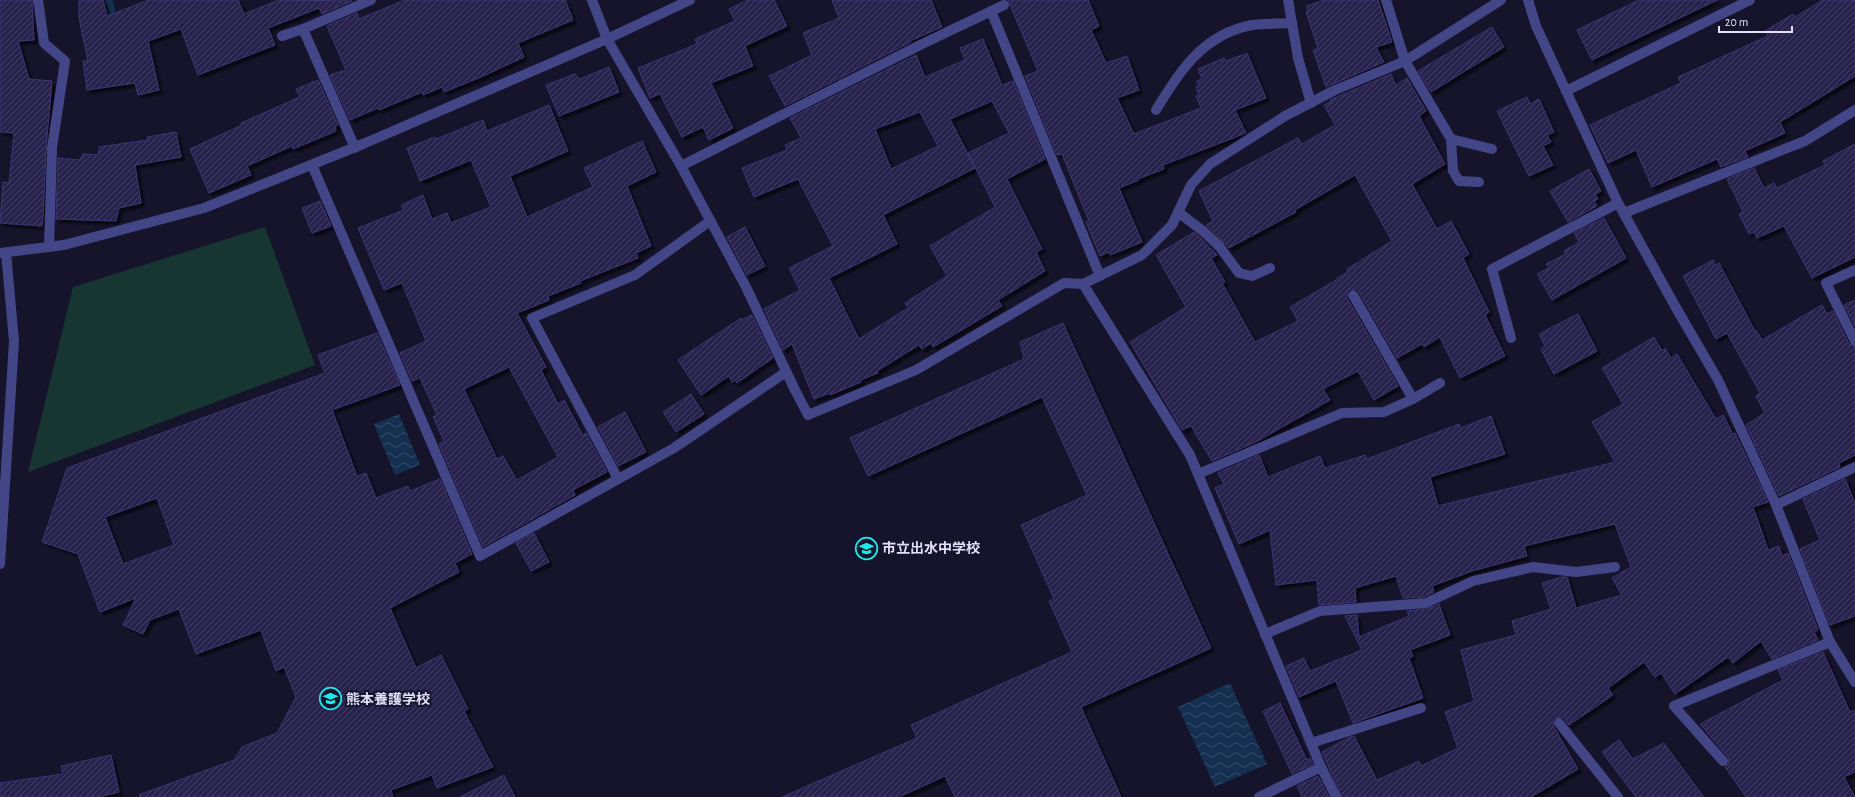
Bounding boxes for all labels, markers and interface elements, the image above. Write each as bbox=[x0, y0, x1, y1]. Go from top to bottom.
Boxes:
scale bar bbox=[1719, 8, 1792, 34]
text: 20 m bbox=[1725, 16, 1748, 28]
school or university icon: 市立出水中学校 bbox=[854, 535, 880, 561]
place label: 市立出水中学校 bbox=[882, 541, 980, 556]
school or university icon: 熊本養護学校 bbox=[318, 686, 344, 712]
place label: 熊本養護学校 bbox=[346, 691, 430, 707]

